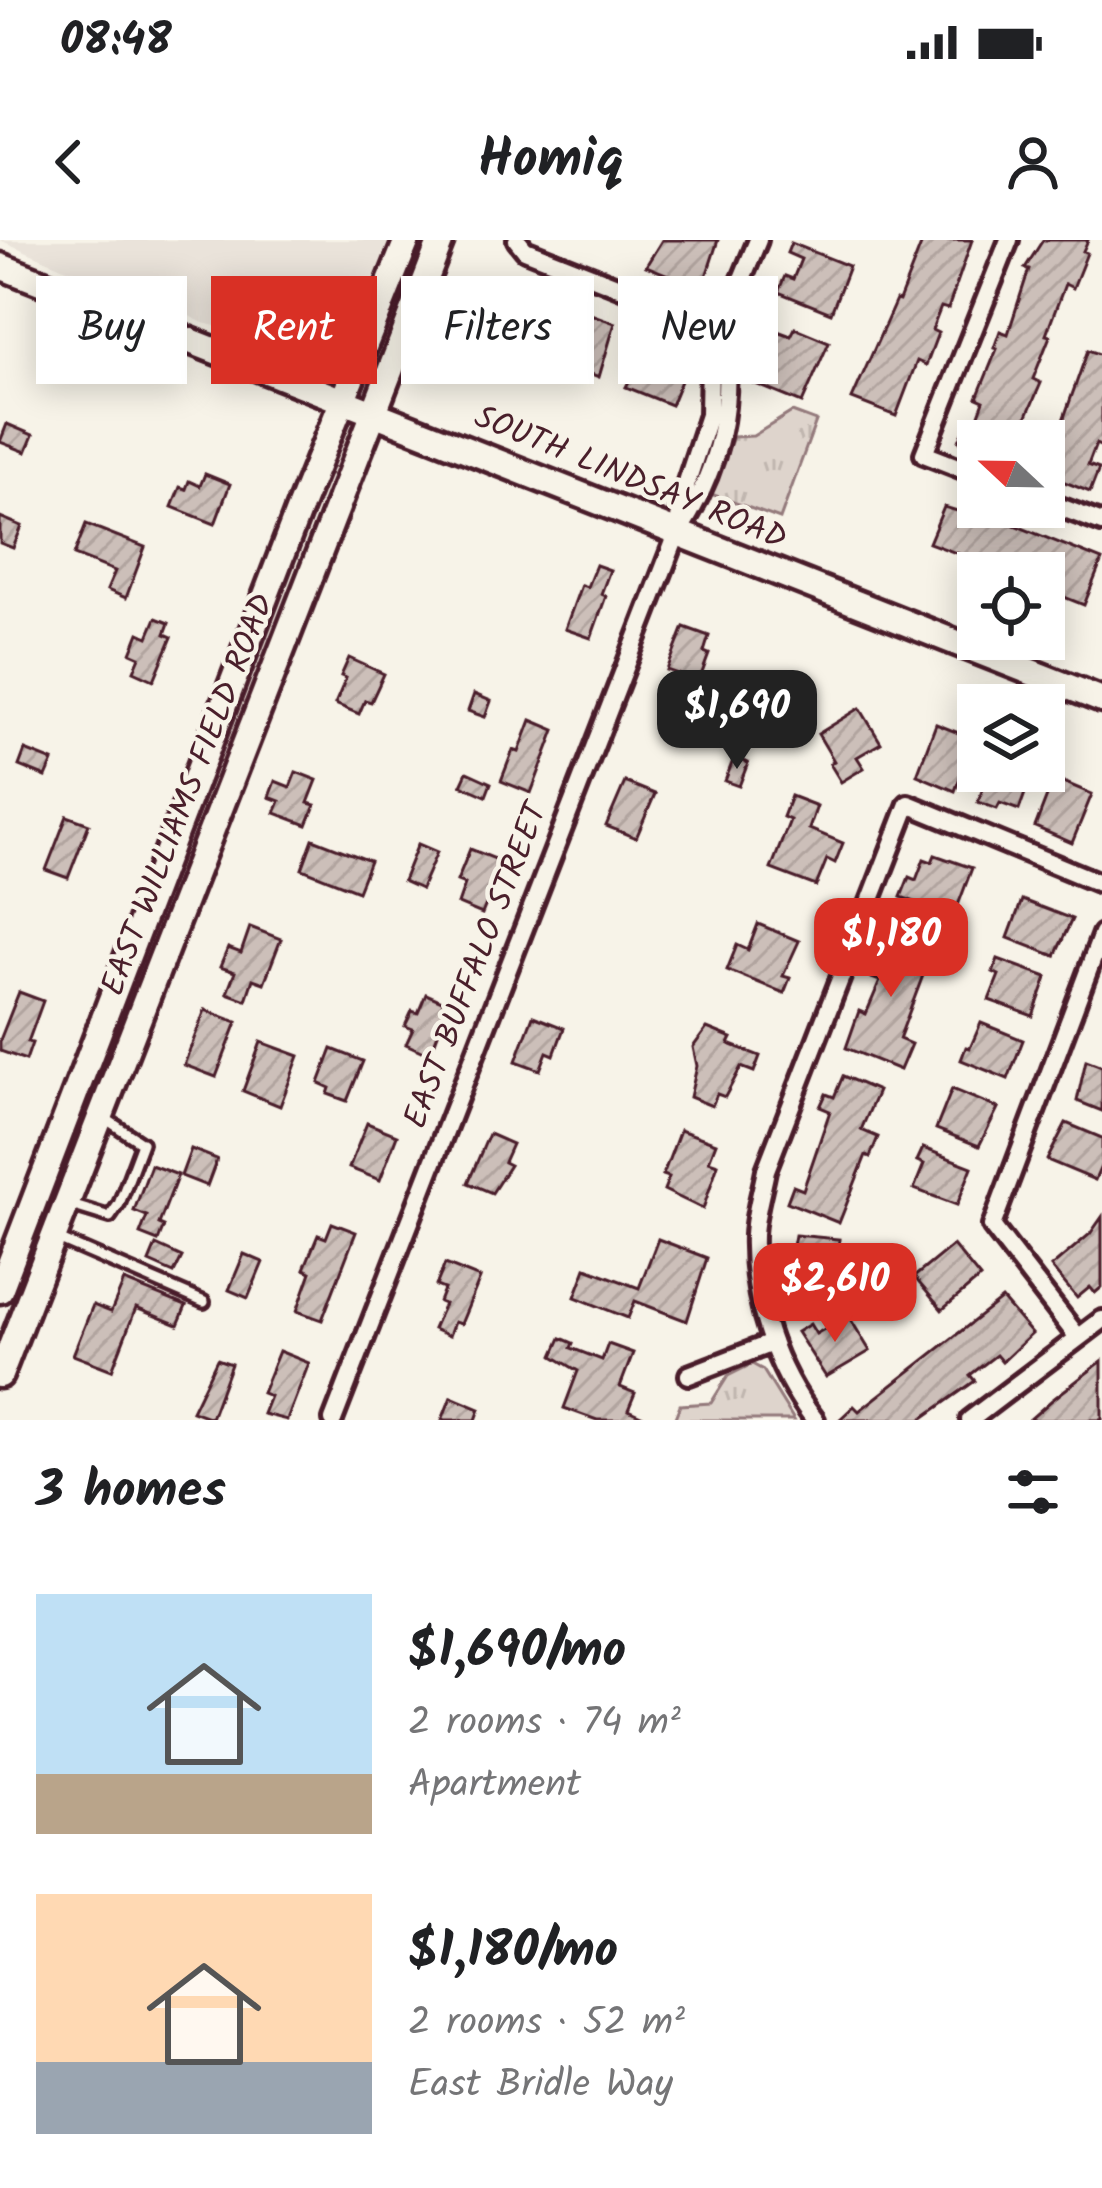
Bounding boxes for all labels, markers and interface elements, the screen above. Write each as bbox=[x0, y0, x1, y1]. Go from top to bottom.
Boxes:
text: 08:48 bbox=[60, 6, 172, 78]
text: Homiq bbox=[478, 119, 624, 205]
icon: back bbox=[36, 129, 102, 195]
icon: person bbox=[1000, 129, 1066, 195]
chip: Buy bbox=[36, 276, 187, 384]
chip: Rent bbox=[211, 276, 377, 384]
chip: Filters bbox=[401, 276, 594, 384]
chip: New bbox=[618, 276, 778, 384]
street label: SOUTH LINDSAY ROAD bbox=[466, 392, 794, 566]
north arrow bbox=[957, 420, 1065, 528]
map controls bbox=[957, 420, 1065, 792]
button: locate bbox=[957, 552, 1065, 660]
street label: EAST WILLIAMS FIELD ROAD bbox=[88, 586, 290, 1004]
pin: $1,690 bbox=[639, 670, 835, 772]
text: $1,690 bbox=[684, 678, 790, 740]
button: layers bbox=[957, 684, 1065, 792]
street label: EAST BUFFALO STREET bbox=[390, 793, 564, 1137]
pin: $1,180 bbox=[793, 898, 989, 1000]
text: $1,180 bbox=[841, 906, 941, 968]
pin: $2,610 bbox=[737, 1243, 933, 1345]
text: $2,610 bbox=[781, 1251, 889, 1313]
text: 3 homes bbox=[36, 1452, 226, 1533]
icon: filters bbox=[1000, 1459, 1066, 1525]
text: $1,690/mo bbox=[408, 1612, 626, 1693]
icon: home bbox=[132, 1642, 276, 1786]
text: 2 rooms · 74 m² bbox=[408, 1693, 681, 1755]
text: Apartment bbox=[408, 1755, 581, 1817]
text: $1,180/mo bbox=[408, 1912, 618, 1993]
icon: home bbox=[132, 1942, 276, 2086]
text: 2 rooms · 52 m² bbox=[408, 1993, 685, 2055]
text: East Bridle Way bbox=[408, 2055, 673, 2117]

